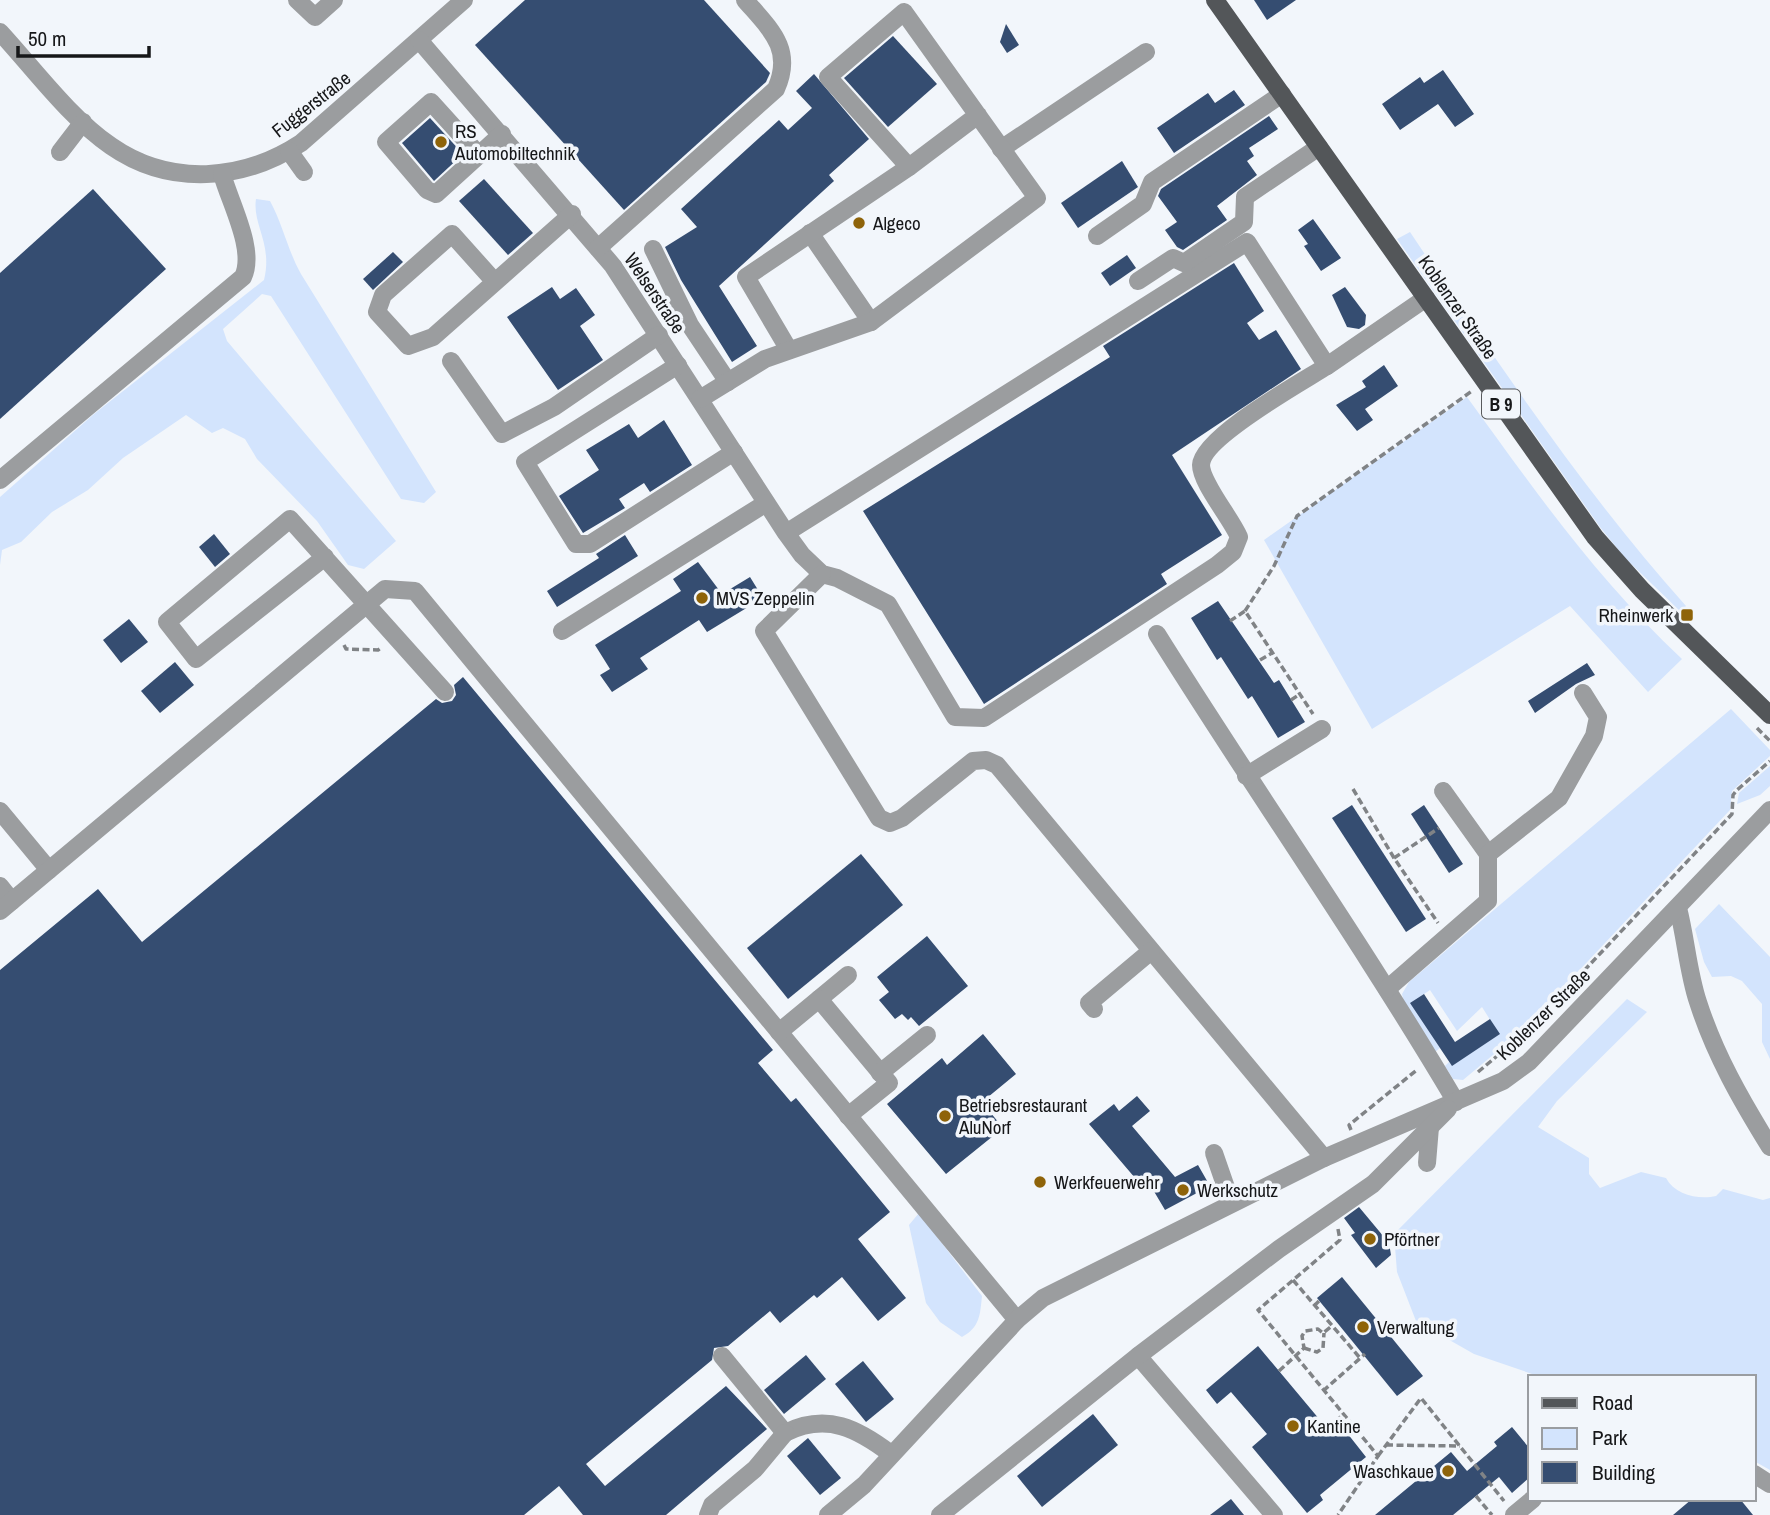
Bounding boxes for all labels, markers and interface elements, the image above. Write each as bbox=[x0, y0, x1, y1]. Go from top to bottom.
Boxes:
scale bar bbox=[18, 14, 149, 58]
text: 50 m bbox=[28, 24, 66, 53]
street label: Fuggerstraße bbox=[266, 65, 356, 143]
place label: RS Automobiltechnik bbox=[454, 118, 576, 166]
marker: RS Automobiltechnik bbox=[433, 134, 449, 150]
place label: Algeco bbox=[872, 210, 921, 236]
marker: Algeco bbox=[851, 215, 867, 231]
street label: Welserstraße bbox=[618, 247, 692, 339]
street label: Koblenzer Straße bbox=[1413, 250, 1503, 364]
road number: B 9 bbox=[1482, 390, 1520, 418]
place label: MVS Zeppelin bbox=[716, 585, 815, 611]
marker: MVS Zeppelin bbox=[694, 590, 710, 606]
place label: Rheinwerk bbox=[1599, 602, 1673, 628]
marker: Rheinwerk bbox=[1679, 607, 1695, 623]
street label: Koblenzer Straße bbox=[1490, 963, 1596, 1065]
place label: Betriebsrestaurant AluNorf bbox=[958, 1092, 1088, 1140]
marker: Betriebsrestaurant AluNorf bbox=[937, 1108, 953, 1124]
place label: Werkfeuerwehr bbox=[1054, 1169, 1160, 1195]
marker: Werkfeuerwehr bbox=[1032, 1174, 1048, 1190]
place label: Werkschutz bbox=[1197, 1177, 1278, 1203]
marker: Werkschutz bbox=[1175, 1182, 1191, 1198]
place label: Pförtner bbox=[1384, 1226, 1440, 1252]
marker: Pförtner bbox=[1362, 1231, 1378, 1247]
place label: Verwaltung bbox=[1377, 1314, 1454, 1340]
marker: Verwaltung bbox=[1355, 1319, 1371, 1335]
legend bbox=[1528, 1375, 1756, 1501]
text: Road bbox=[1592, 1388, 1633, 1417]
place label: Kantine bbox=[1307, 1413, 1361, 1439]
marker: Kantine bbox=[1285, 1418, 1301, 1434]
text: Park bbox=[1592, 1423, 1628, 1452]
place label: Waschkaue bbox=[1353, 1458, 1434, 1484]
text: Building bbox=[1592, 1458, 1656, 1487]
marker: Waschkaue bbox=[1440, 1463, 1456, 1479]

